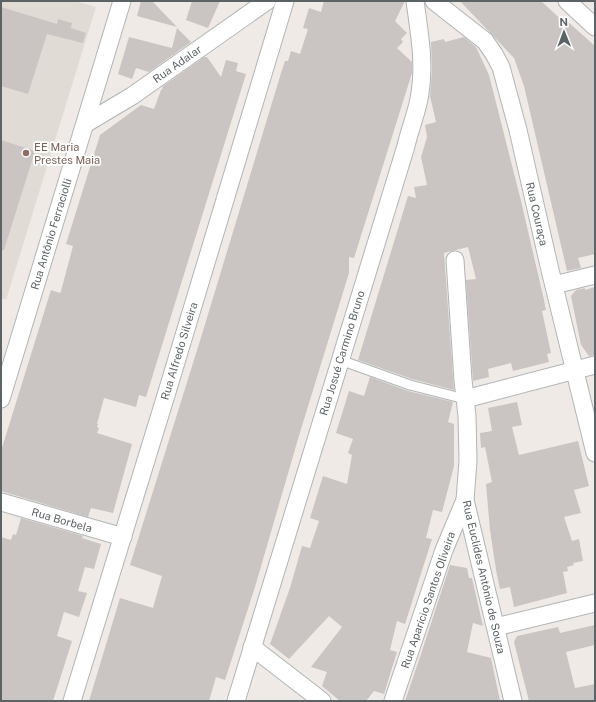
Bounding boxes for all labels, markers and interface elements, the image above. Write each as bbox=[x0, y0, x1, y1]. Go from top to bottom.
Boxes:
north arrow bbox=[544, 12, 584, 52]
text: N bbox=[559, 16, 568, 28]
street label: Rua Adalar bbox=[150, 43, 204, 85]
place label: EE Maria Prestes Maia bbox=[34, 141, 100, 166]
marker: EE Maria Prestes Maia bbox=[21, 148, 31, 158]
street label: Rua Antônio Ferraciolli bbox=[28, 177, 74, 291]
street label: Rua Couraça bbox=[523, 181, 550, 247]
street label: Rua Josué Carmino Bruno bbox=[317, 289, 367, 417]
street label: Rua Alfredo Silveira bbox=[158, 301, 200, 401]
street label: Rua Euclides Antônio de Souza bbox=[460, 499, 508, 655]
street label: Rua Borbela bbox=[30, 506, 94, 534]
street label: Rua Aparício Santos Oliveira bbox=[399, 530, 457, 670]

